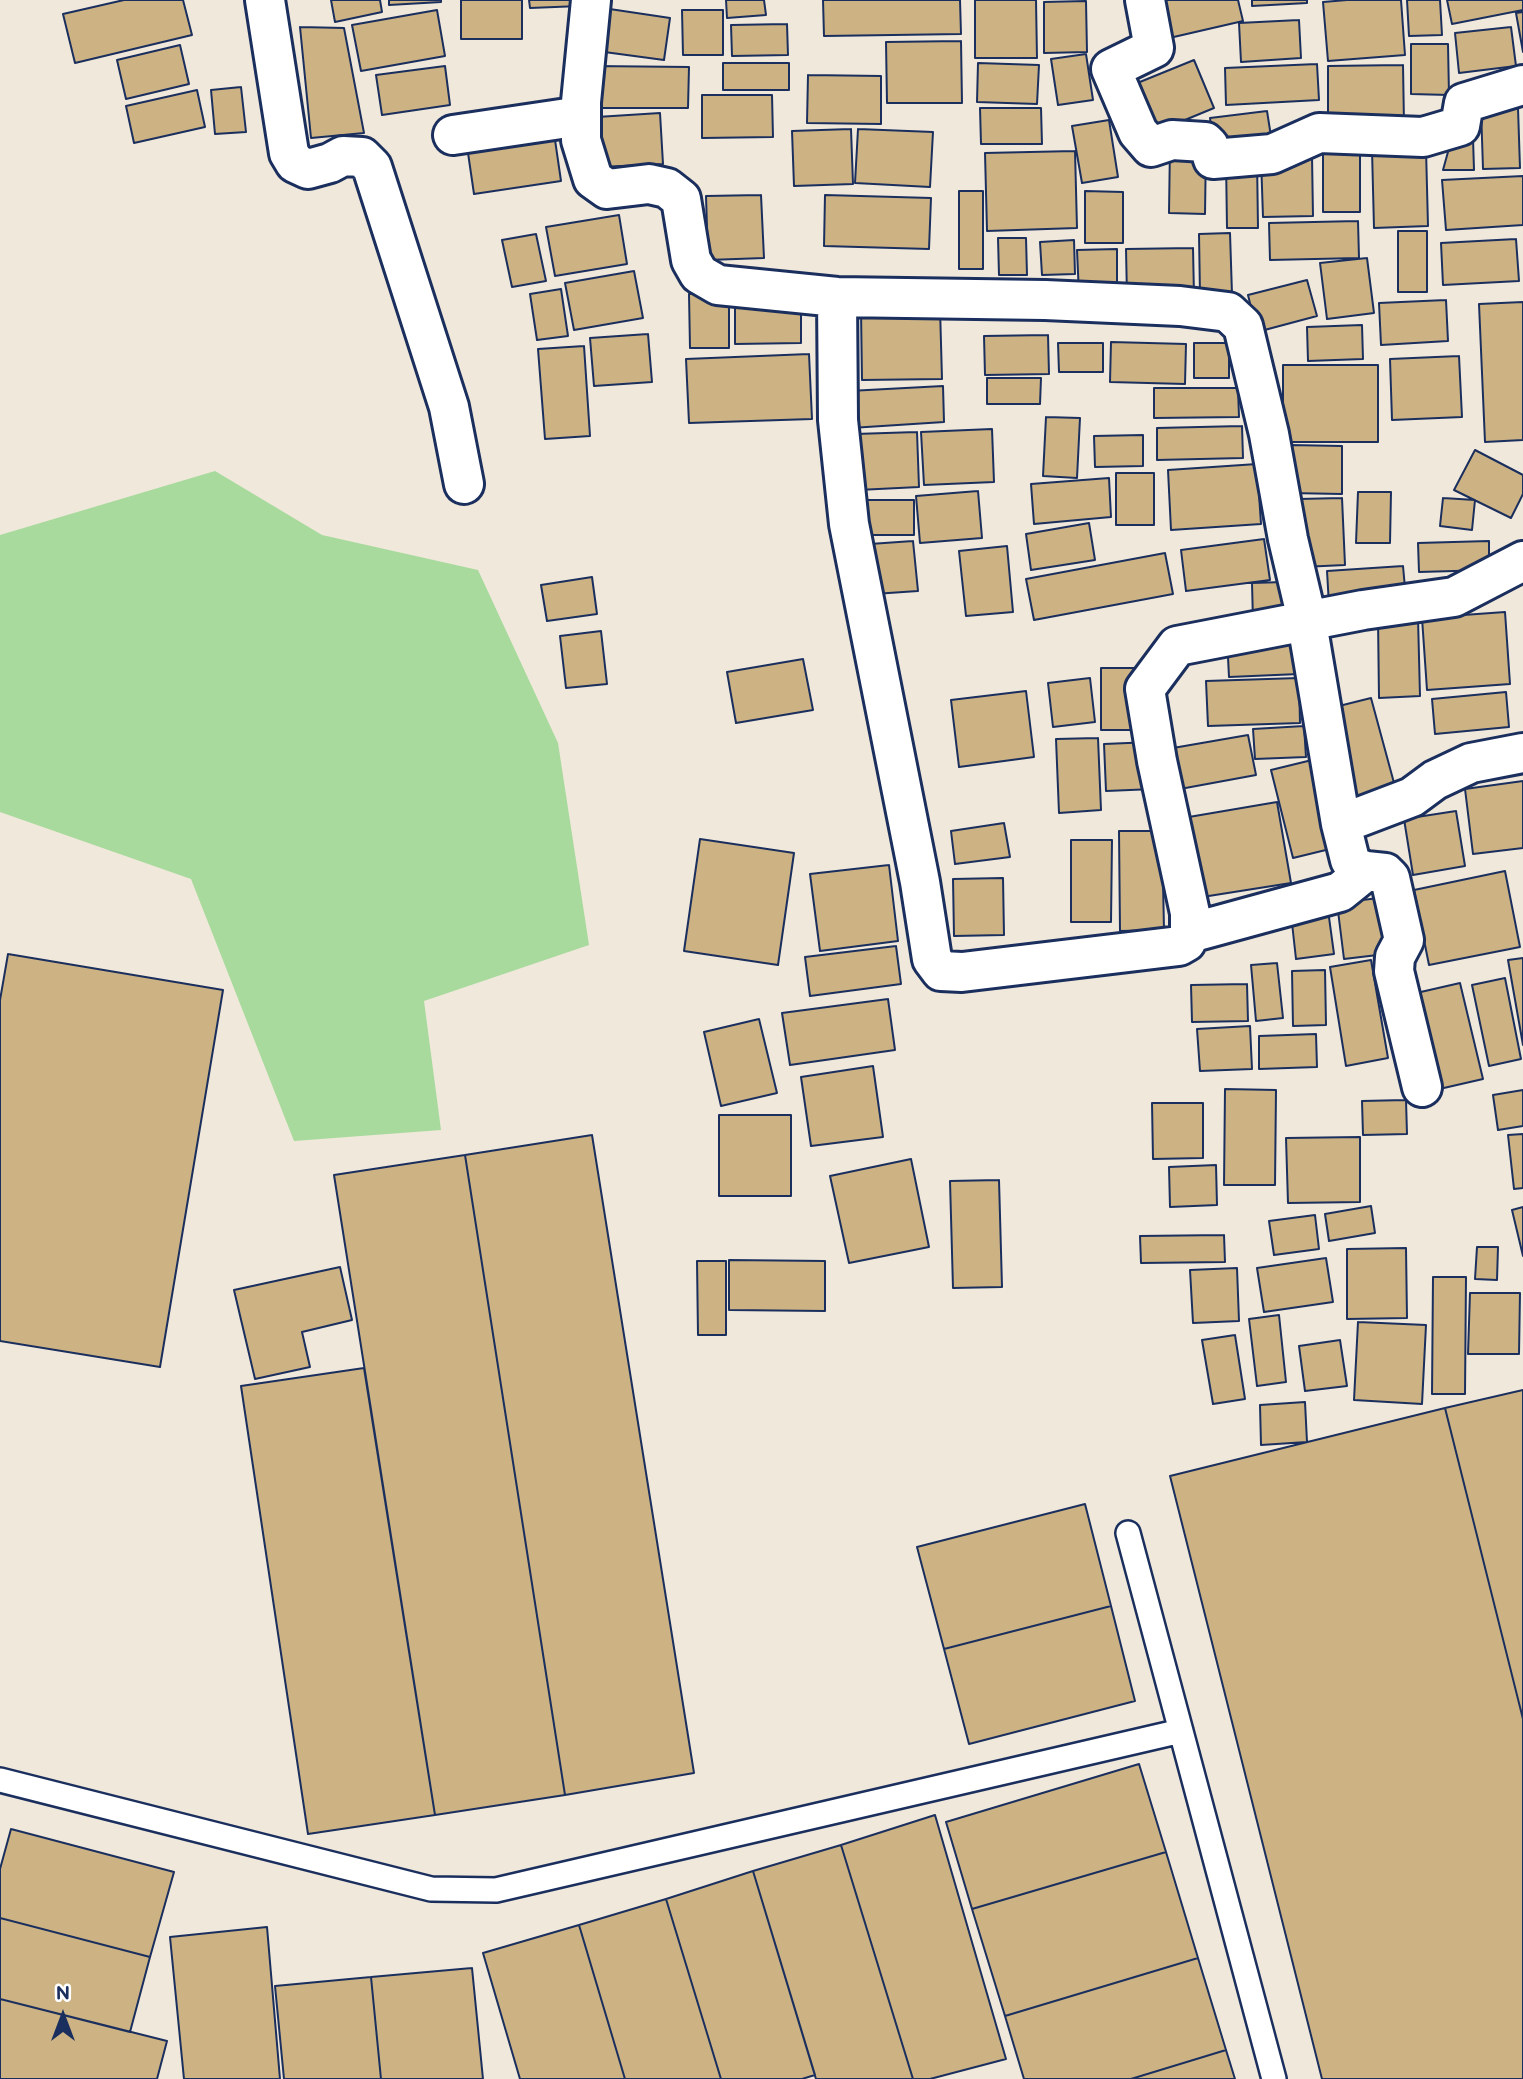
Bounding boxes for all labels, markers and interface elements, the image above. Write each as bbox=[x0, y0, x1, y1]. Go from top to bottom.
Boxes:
north arrow bbox=[28, 1981, 98, 2051]
text: N bbox=[56, 1983, 70, 2006]

